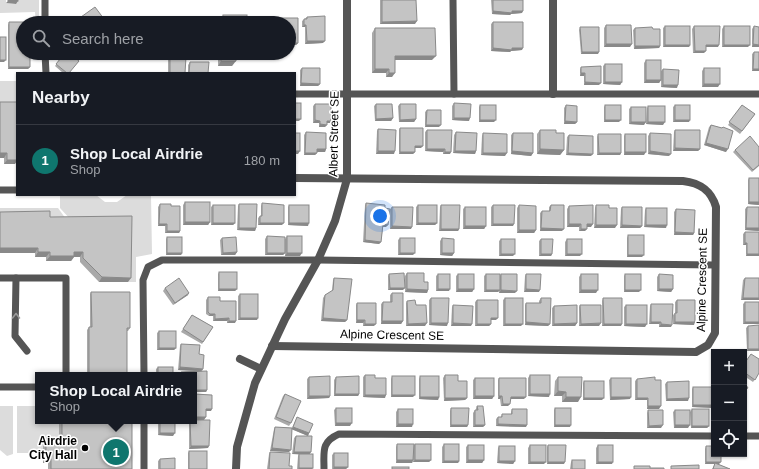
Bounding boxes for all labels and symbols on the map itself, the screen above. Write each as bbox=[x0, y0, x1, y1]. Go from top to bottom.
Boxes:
street label: Albert Street SE bbox=[326, 91, 342, 177]
your location bbox=[370, 206, 390, 226]
street label: Alpine Crescent SE bbox=[694, 228, 710, 332]
one-way arrow bbox=[12, 313, 20, 319]
street label: Alpine Crescent SE bbox=[340, 327, 444, 343]
place label: Airdrie City Hall bbox=[29, 434, 77, 462]
pin: 1 bbox=[103, 437, 129, 467]
marker: Airdrie City Hall bbox=[80, 443, 90, 453]

